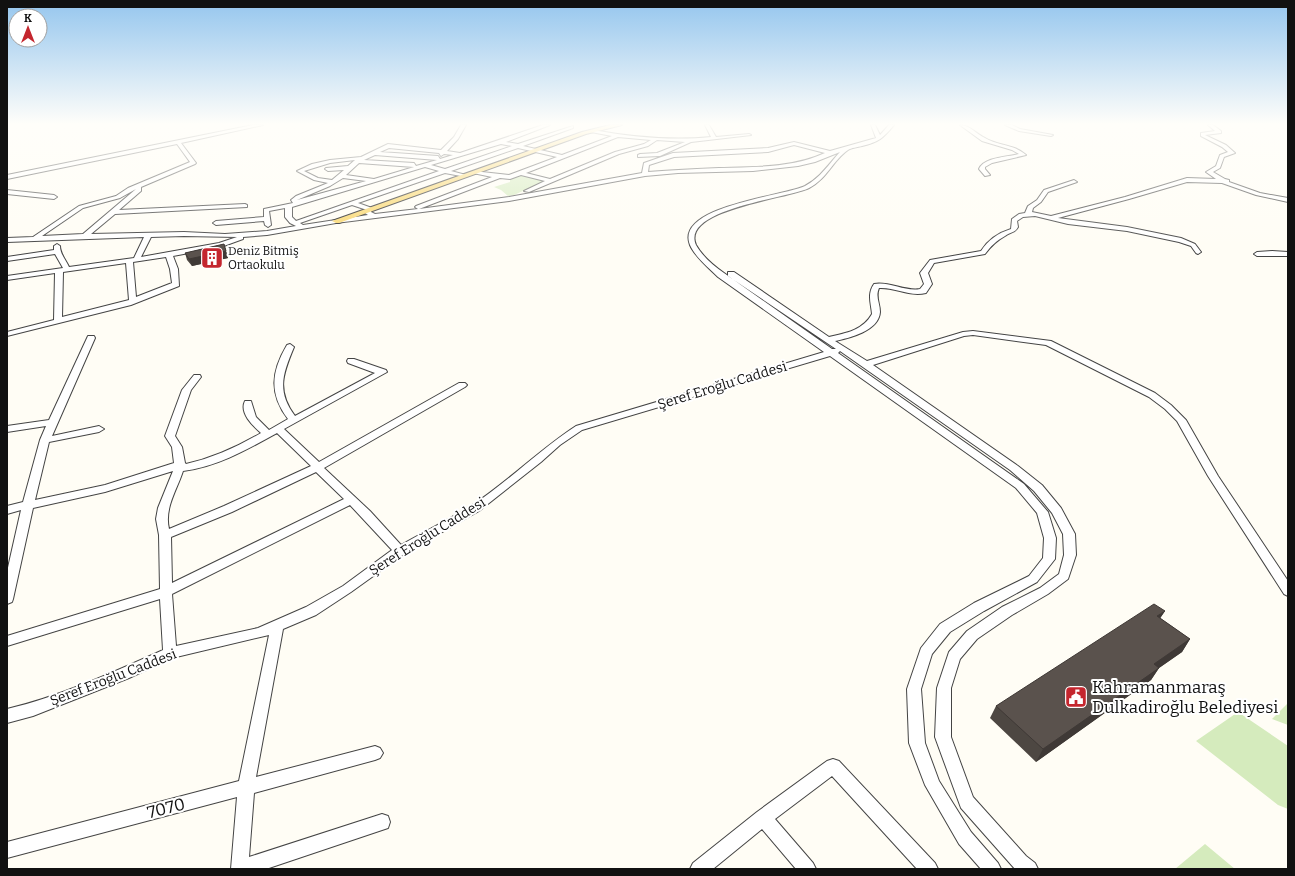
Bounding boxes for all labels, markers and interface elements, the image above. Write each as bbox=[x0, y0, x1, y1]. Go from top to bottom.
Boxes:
north arrow bbox=[8, 8, 48, 48]
text: K bbox=[24, 12, 32, 25]
place label: Deniz Bitmiş Ortaokulu bbox=[228, 244, 299, 272]
building icon: Deniz Bitmiş Ortaokulu bbox=[199, 245, 225, 271]
street label: Şeref Eroğlu Caddesi bbox=[655, 358, 789, 413]
street label: Şeref Eroğlu Caddesi bbox=[366, 494, 489, 579]
street label: Şeref Eroğlu Caddesi bbox=[47, 645, 179, 709]
place label: Kahramanmaraş Dulkadiroğlu Belediyesi bbox=[1092, 677, 1278, 718]
public building icon: Kahramanmaraş Dulkadiroğlu Belediyesi bbox=[1063, 684, 1089, 710]
street label: 7070 bbox=[145, 794, 187, 823]

